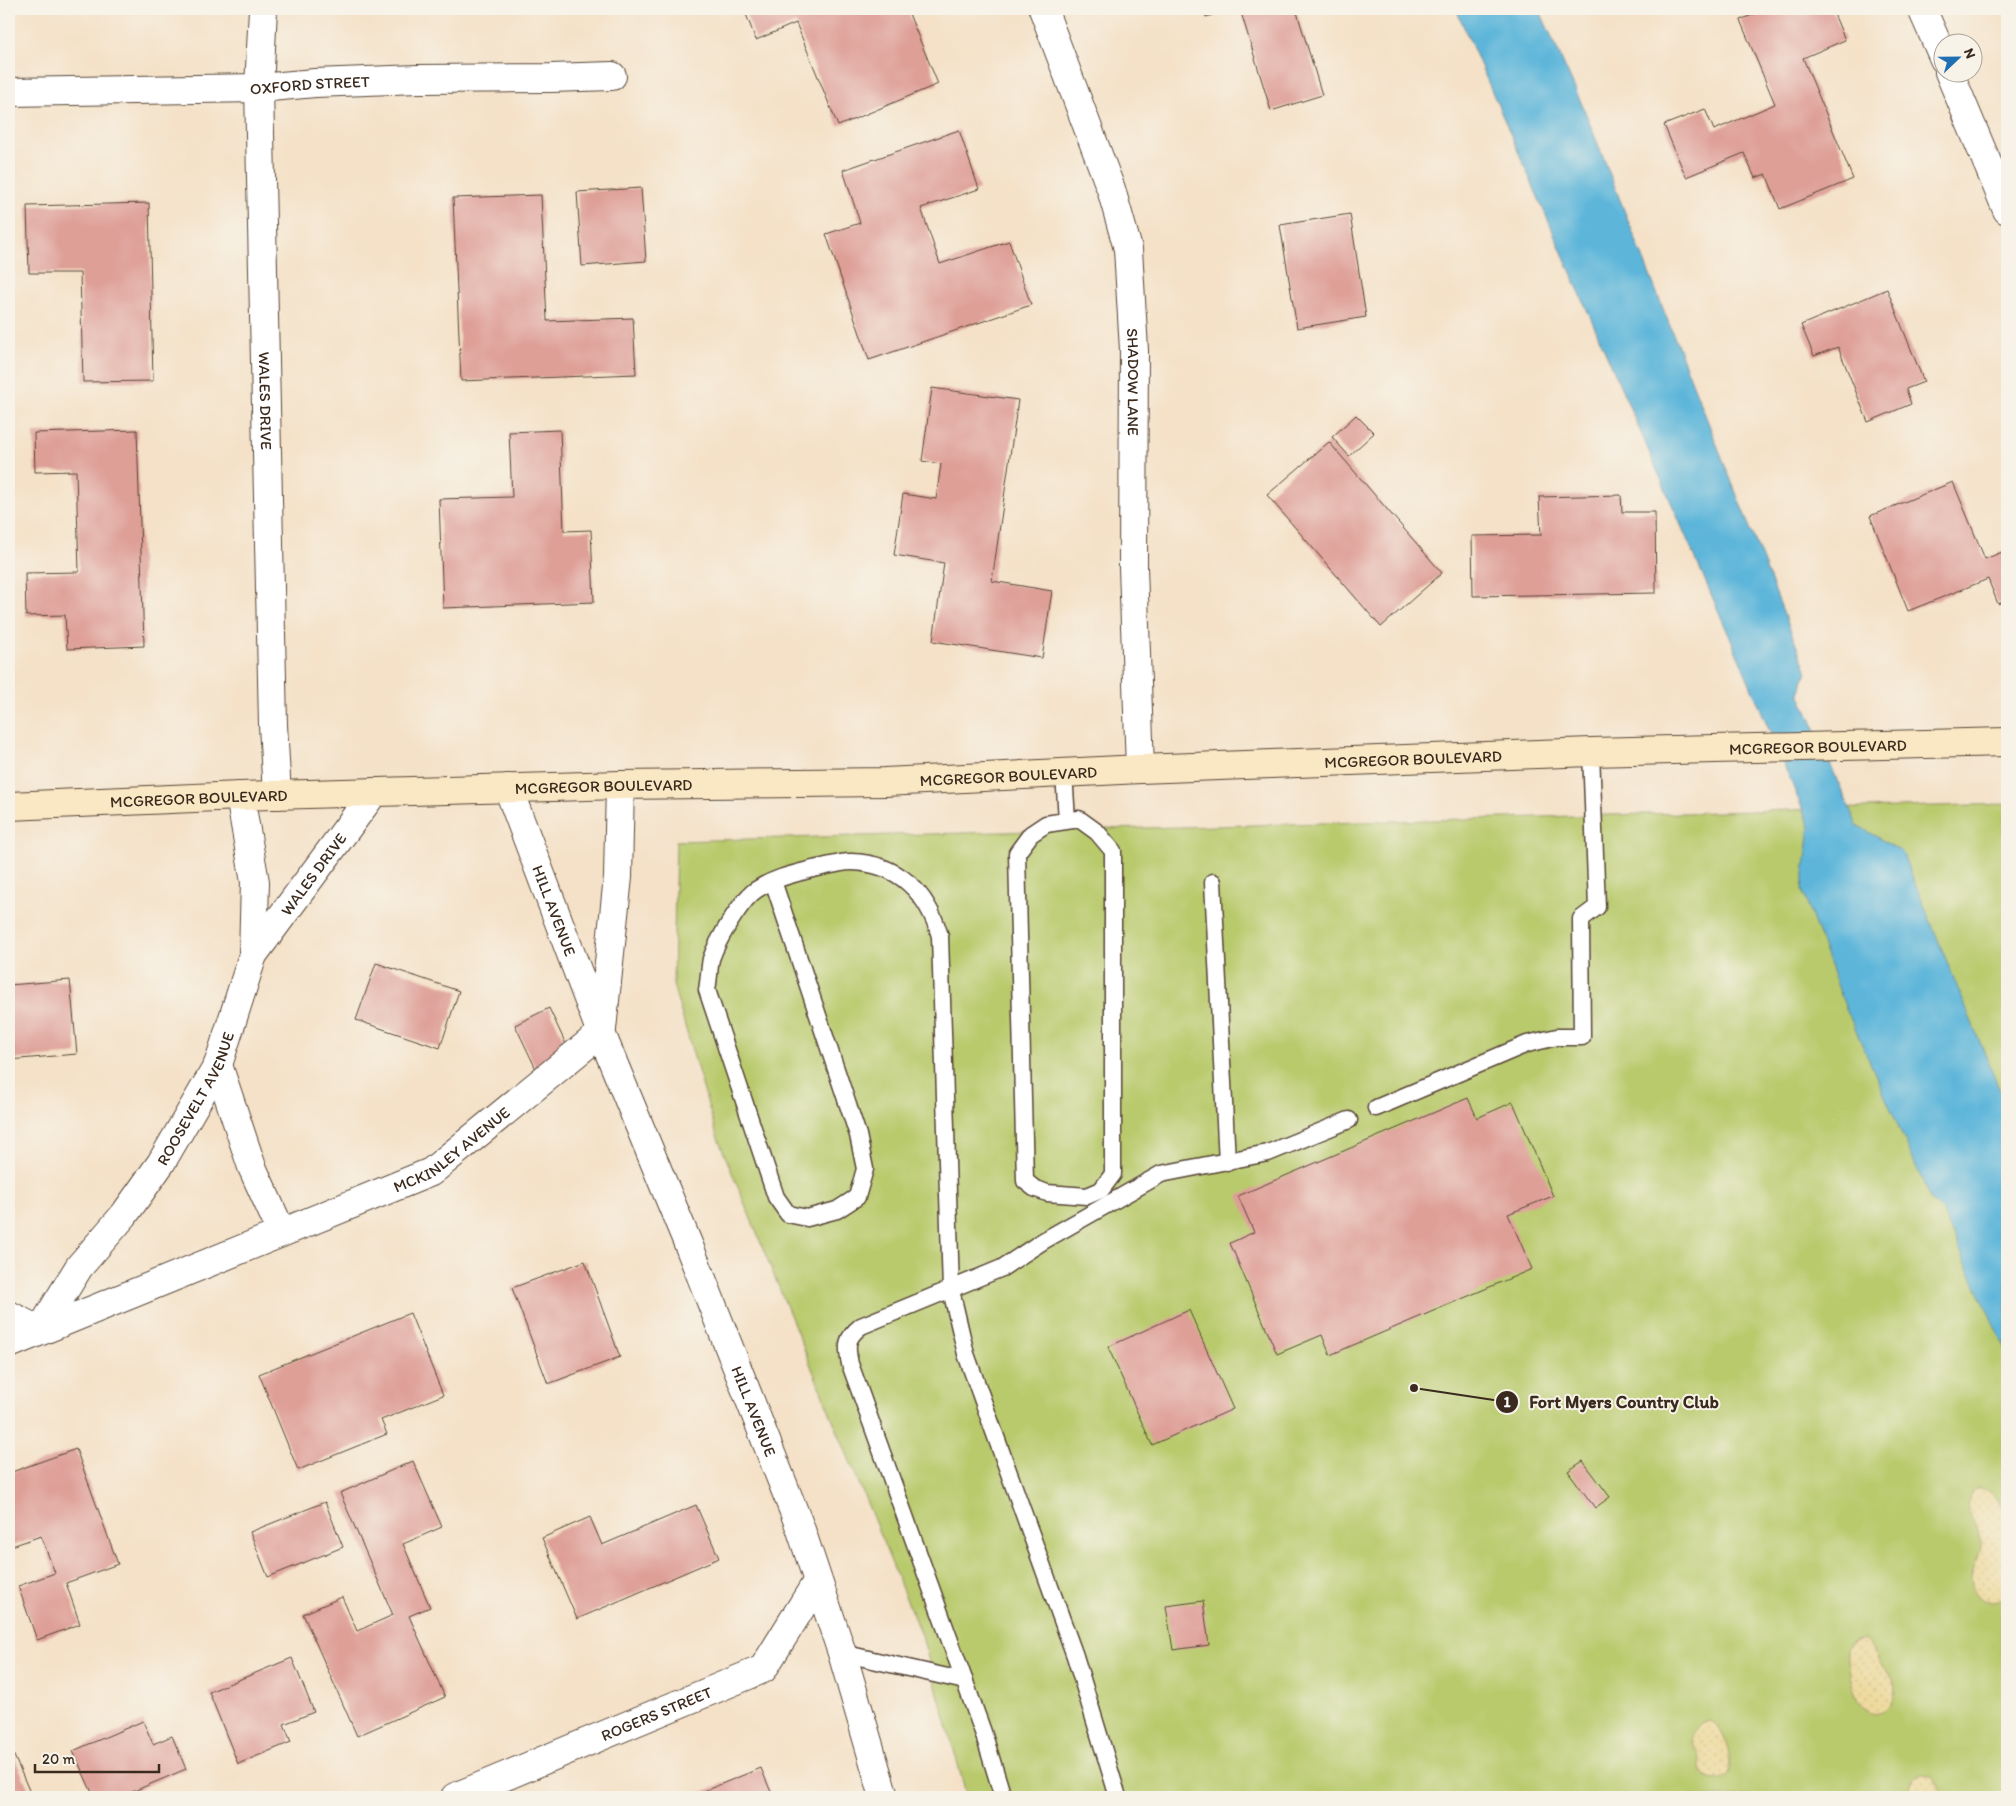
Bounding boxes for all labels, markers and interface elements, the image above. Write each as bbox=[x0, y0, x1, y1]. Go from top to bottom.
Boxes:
north arrow bbox=[1934, 32, 1984, 82]
text: N bbox=[1960, 46, 1979, 61]
street label: OXFORD STREET bbox=[250, 71, 370, 98]
street label: SHADOW LANE bbox=[1123, 328, 1144, 436]
street label: WALES DRIVE bbox=[255, 352, 276, 450]
street label: MCGREGOR BOULEVARD bbox=[1729, 735, 1907, 758]
street label: MCGREGOR BOULEVARD bbox=[1324, 746, 1502, 772]
street label: MCGREGOR BOULEVARD bbox=[919, 762, 1098, 790]
street label: MCGREGOR BOULEVARD bbox=[515, 775, 693, 798]
street label: MCGREGOR BOULEVARD bbox=[110, 785, 288, 811]
street label: WALES DRIVE bbox=[276, 829, 350, 919]
street label: HILL AVENUE bbox=[529, 862, 580, 959]
street label: ROOSEVELT AVENUE bbox=[152, 1029, 238, 1168]
street label: MCKINLEY AVENUE bbox=[390, 1102, 513, 1196]
street label: HILL AVENUE bbox=[728, 1363, 781, 1459]
callout: Fort Myers Country Club bbox=[1494, 1386, 1728, 1419]
text: Fort Myers Country Club bbox=[1529, 1391, 1719, 1413]
text: 1 bbox=[1504, 1393, 1511, 1411]
street label: ROGERS STREET bbox=[598, 1682, 715, 1745]
scale bar bbox=[35, 1741, 159, 1773]
text: 20 m bbox=[42, 1750, 76, 1768]

